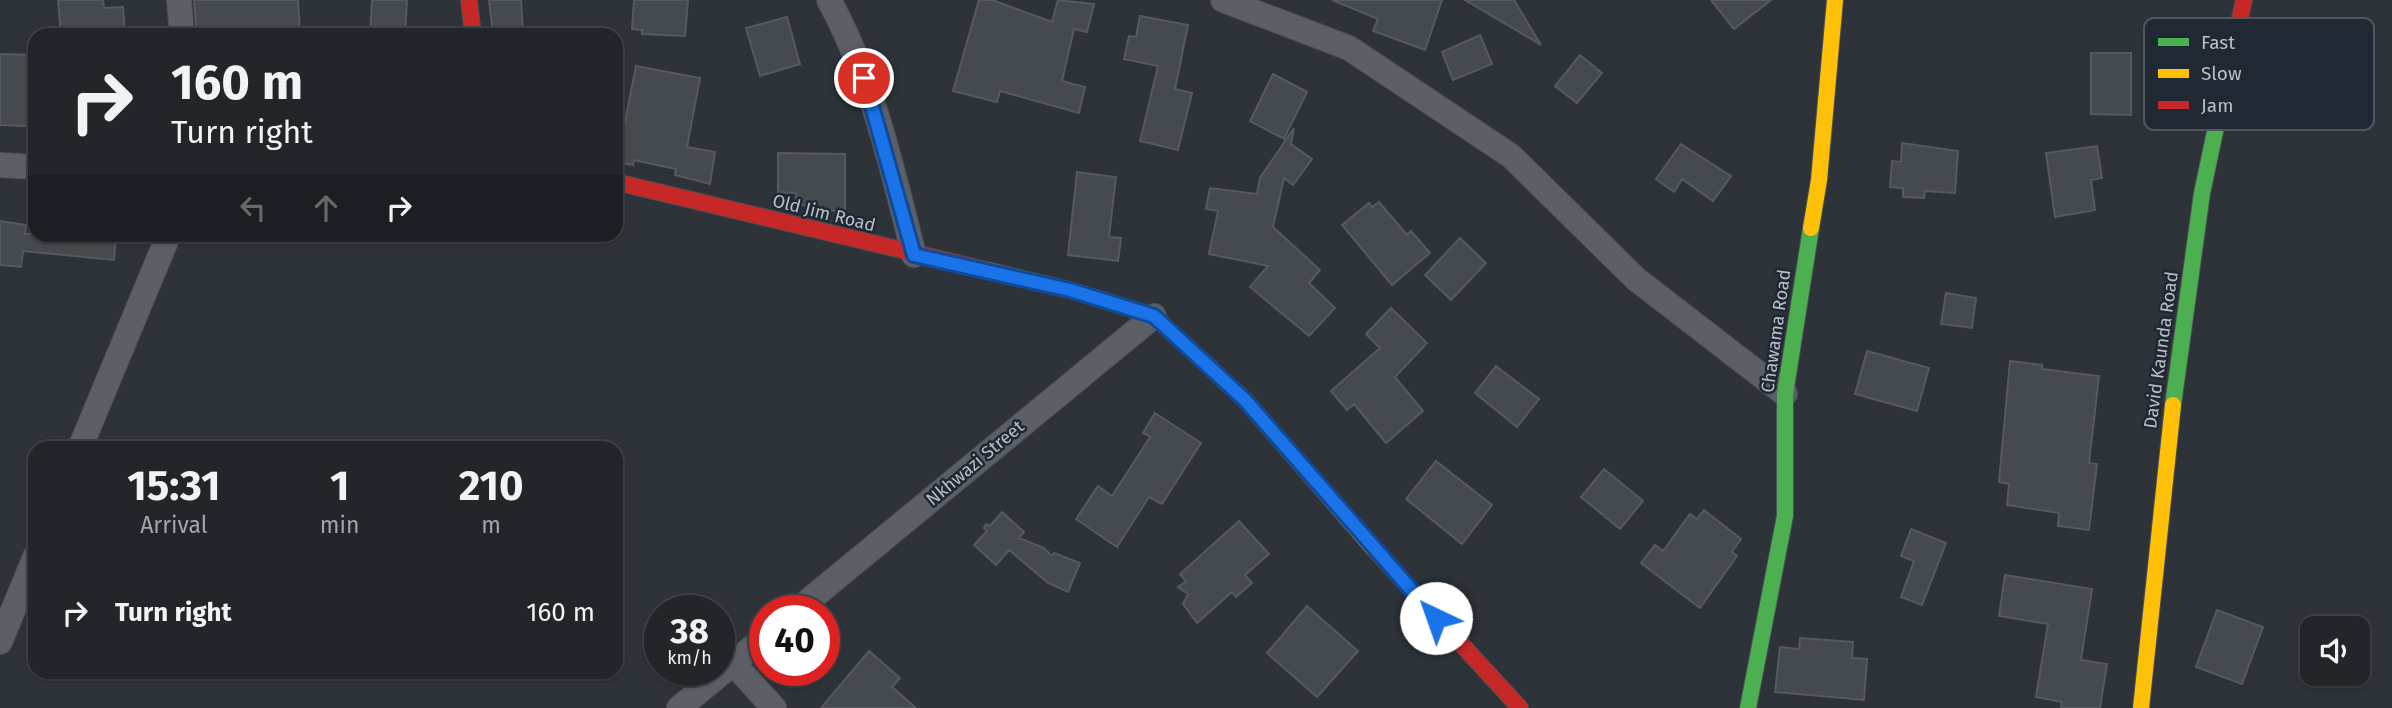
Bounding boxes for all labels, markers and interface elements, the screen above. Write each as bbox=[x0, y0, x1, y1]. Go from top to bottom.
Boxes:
legend bbox=[2144, 18, 2374, 130]
text: Fast bbox=[2201, 31, 2235, 54]
pin bbox=[834, 48, 894, 108]
text: 160 m bbox=[171, 53, 303, 112]
icon: right bbox=[56, 56, 147, 147]
icon: arrive bbox=[845, 59, 883, 97]
text: Slow bbox=[2201, 62, 2242, 85]
text: Jam bbox=[2201, 94, 2233, 117]
text: Turn right bbox=[171, 113, 313, 151]
icon: left bbox=[234, 189, 272, 227]
icon: ahead bbox=[307, 189, 345, 227]
icon: right bbox=[380, 189, 418, 227]
street label: Old Jim Road bbox=[770, 190, 878, 236]
street label: Chawama Road bbox=[1756, 268, 1796, 394]
street label: David Kaunda Road bbox=[2139, 270, 2183, 430]
street label: Nkhwazi Street bbox=[922, 415, 1029, 510]
text: 15:31 bbox=[127, 461, 220, 511]
text: 1 bbox=[330, 461, 349, 511]
text: 210 bbox=[459, 461, 524, 511]
text: Arrival bbox=[140, 511, 208, 539]
text: min bbox=[320, 511, 359, 539]
text: m bbox=[481, 511, 501, 539]
position arrow bbox=[1399, 581, 1473, 655]
icon: right bbox=[56, 594, 94, 632]
speed limit sign: 40 bbox=[749, 595, 840, 686]
text: Turn right bbox=[115, 597, 232, 628]
text: 160 m bbox=[526, 597, 595, 628]
text: 38 bbox=[670, 610, 709, 652]
map controls bbox=[2300, 616, 2370, 686]
button: sound bbox=[2300, 616, 2370, 686]
text: km/h bbox=[667, 647, 712, 669]

